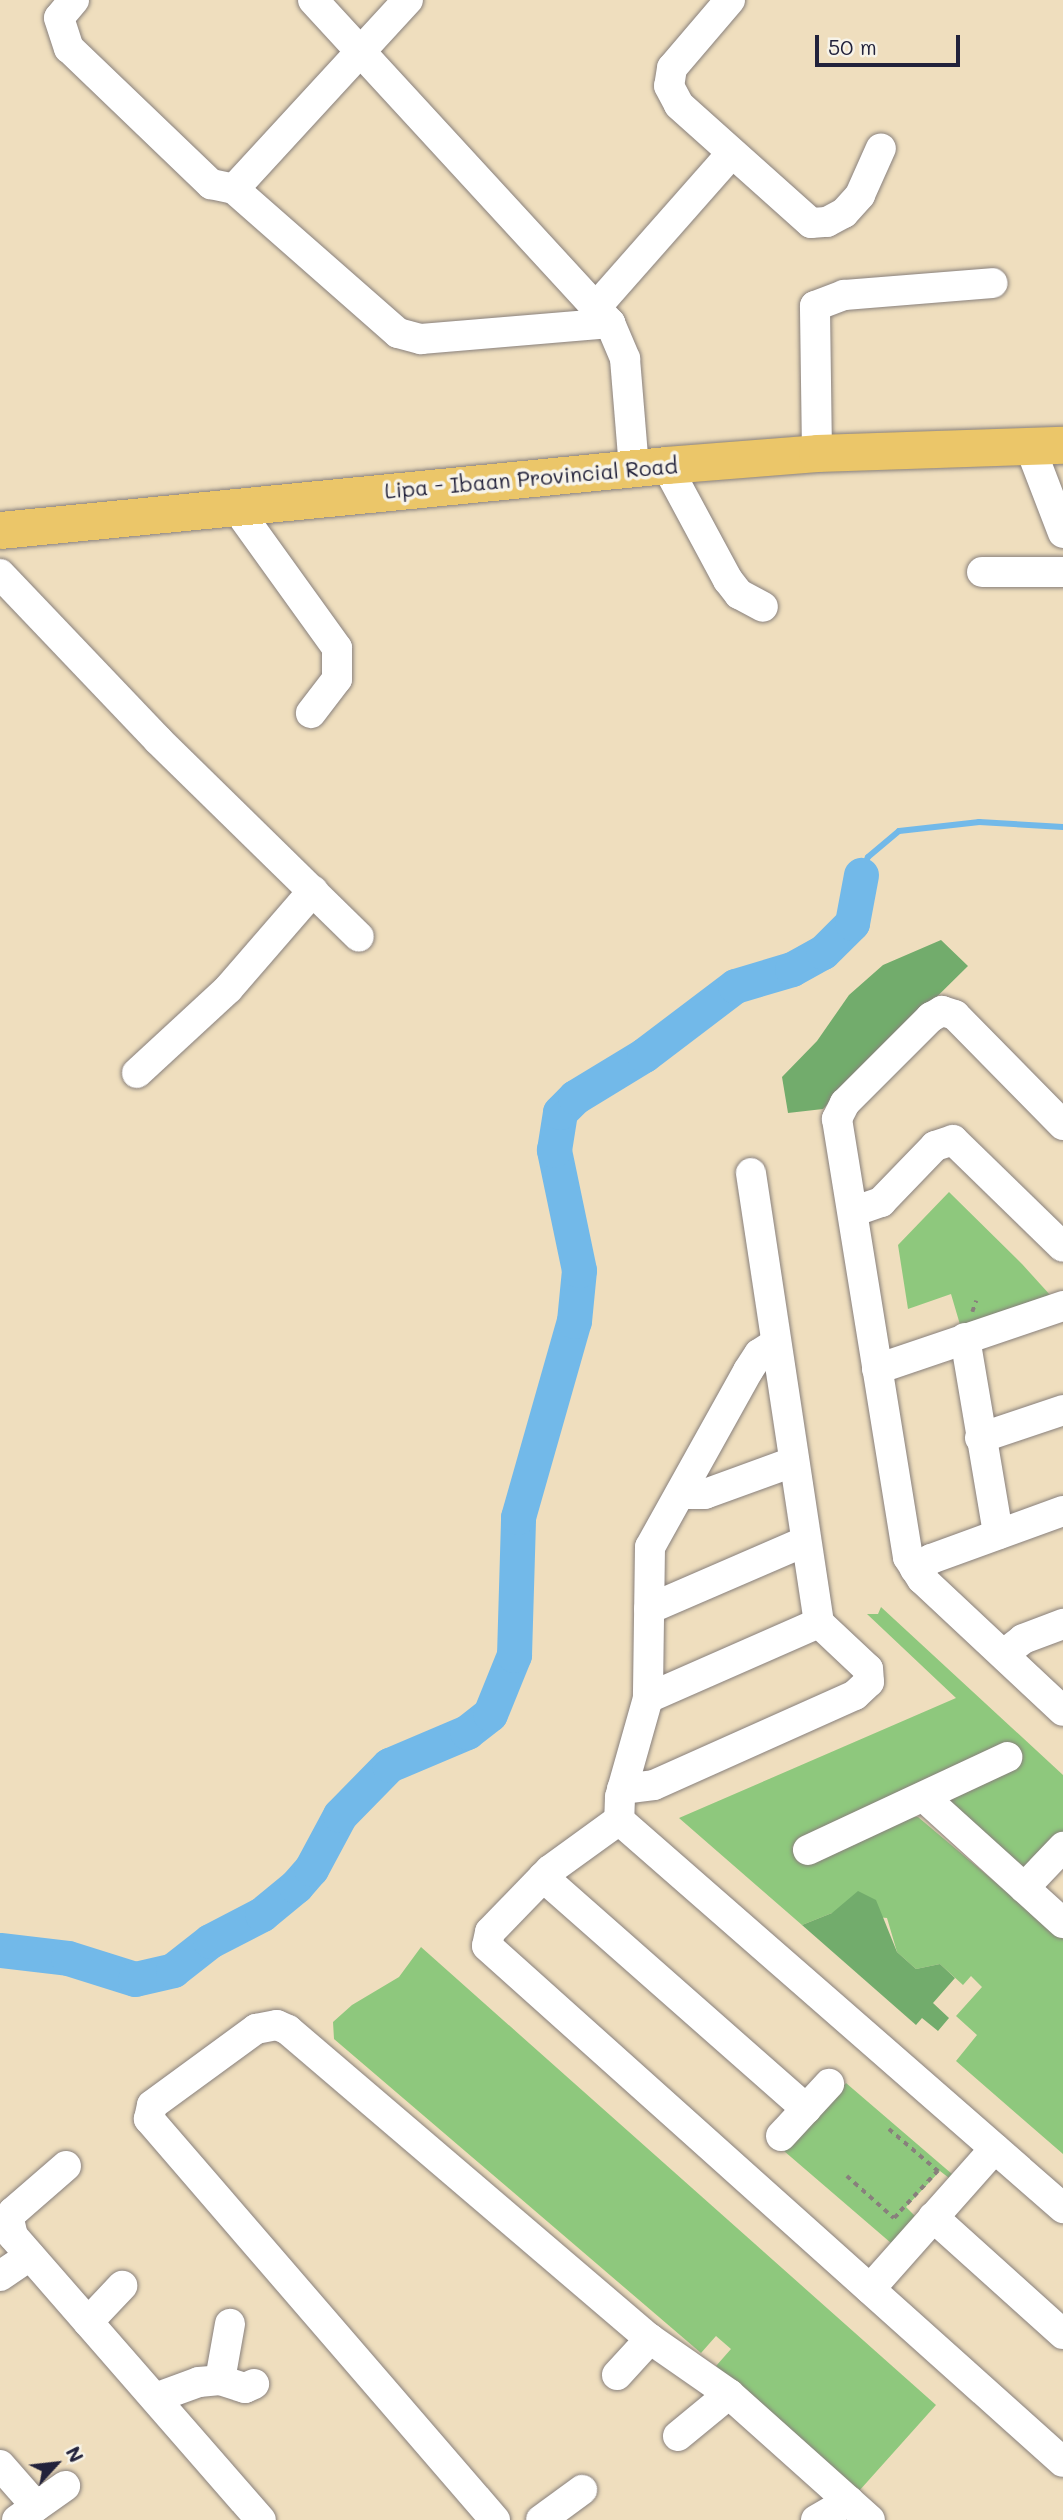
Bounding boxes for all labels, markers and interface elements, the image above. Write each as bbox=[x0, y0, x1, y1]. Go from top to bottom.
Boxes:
scale bar bbox=[818, 21, 963, 65]
text: 50 m bbox=[828, 33, 877, 60]
street label: Lipa - Ibaan Provincial Road bbox=[383, 453, 679, 503]
north arrow bbox=[21, 2429, 91, 2499]
text: N bbox=[61, 2442, 90, 2466]

